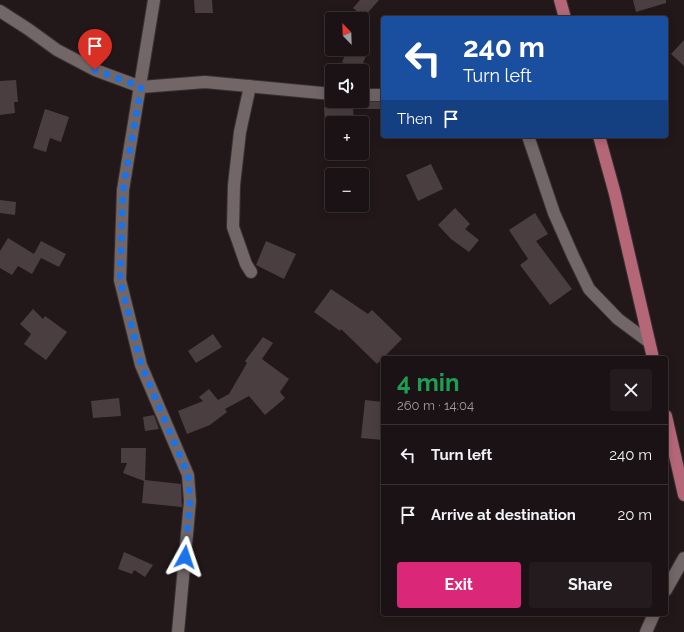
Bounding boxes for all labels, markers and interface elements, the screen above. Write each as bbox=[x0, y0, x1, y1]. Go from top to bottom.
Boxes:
north arrow bbox=[325, 12, 369, 56]
map controls bbox=[325, 12, 369, 212]
pin bbox=[78, 29, 112, 70]
text: 240 m bbox=[463, 31, 545, 64]
icon: left bbox=[397, 32, 449, 84]
icon: arrive bbox=[84, 35, 106, 57]
button: sound bbox=[325, 64, 369, 108]
text: Turn left bbox=[463, 65, 532, 86]
icon: arrive bbox=[440, 108, 462, 130]
text: Then bbox=[397, 110, 432, 128]
button: + bbox=[325, 116, 369, 160]
button: − bbox=[325, 168, 369, 212]
text: 4 min bbox=[397, 368, 459, 397]
button: close bbox=[610, 369, 652, 411]
text: 260 m · 14:04 bbox=[397, 398, 474, 413]
icon: left bbox=[397, 444, 419, 466]
text: Turn left bbox=[431, 446, 492, 464]
text: 240 m bbox=[609, 446, 652, 464]
icon: arrive bbox=[397, 504, 419, 526]
text: Arrive at destination bbox=[431, 506, 576, 524]
text: 20 m bbox=[617, 506, 652, 524]
position arrow bbox=[164, 536, 206, 578]
button: Exit bbox=[397, 562, 521, 608]
button: Share bbox=[529, 562, 652, 608]

